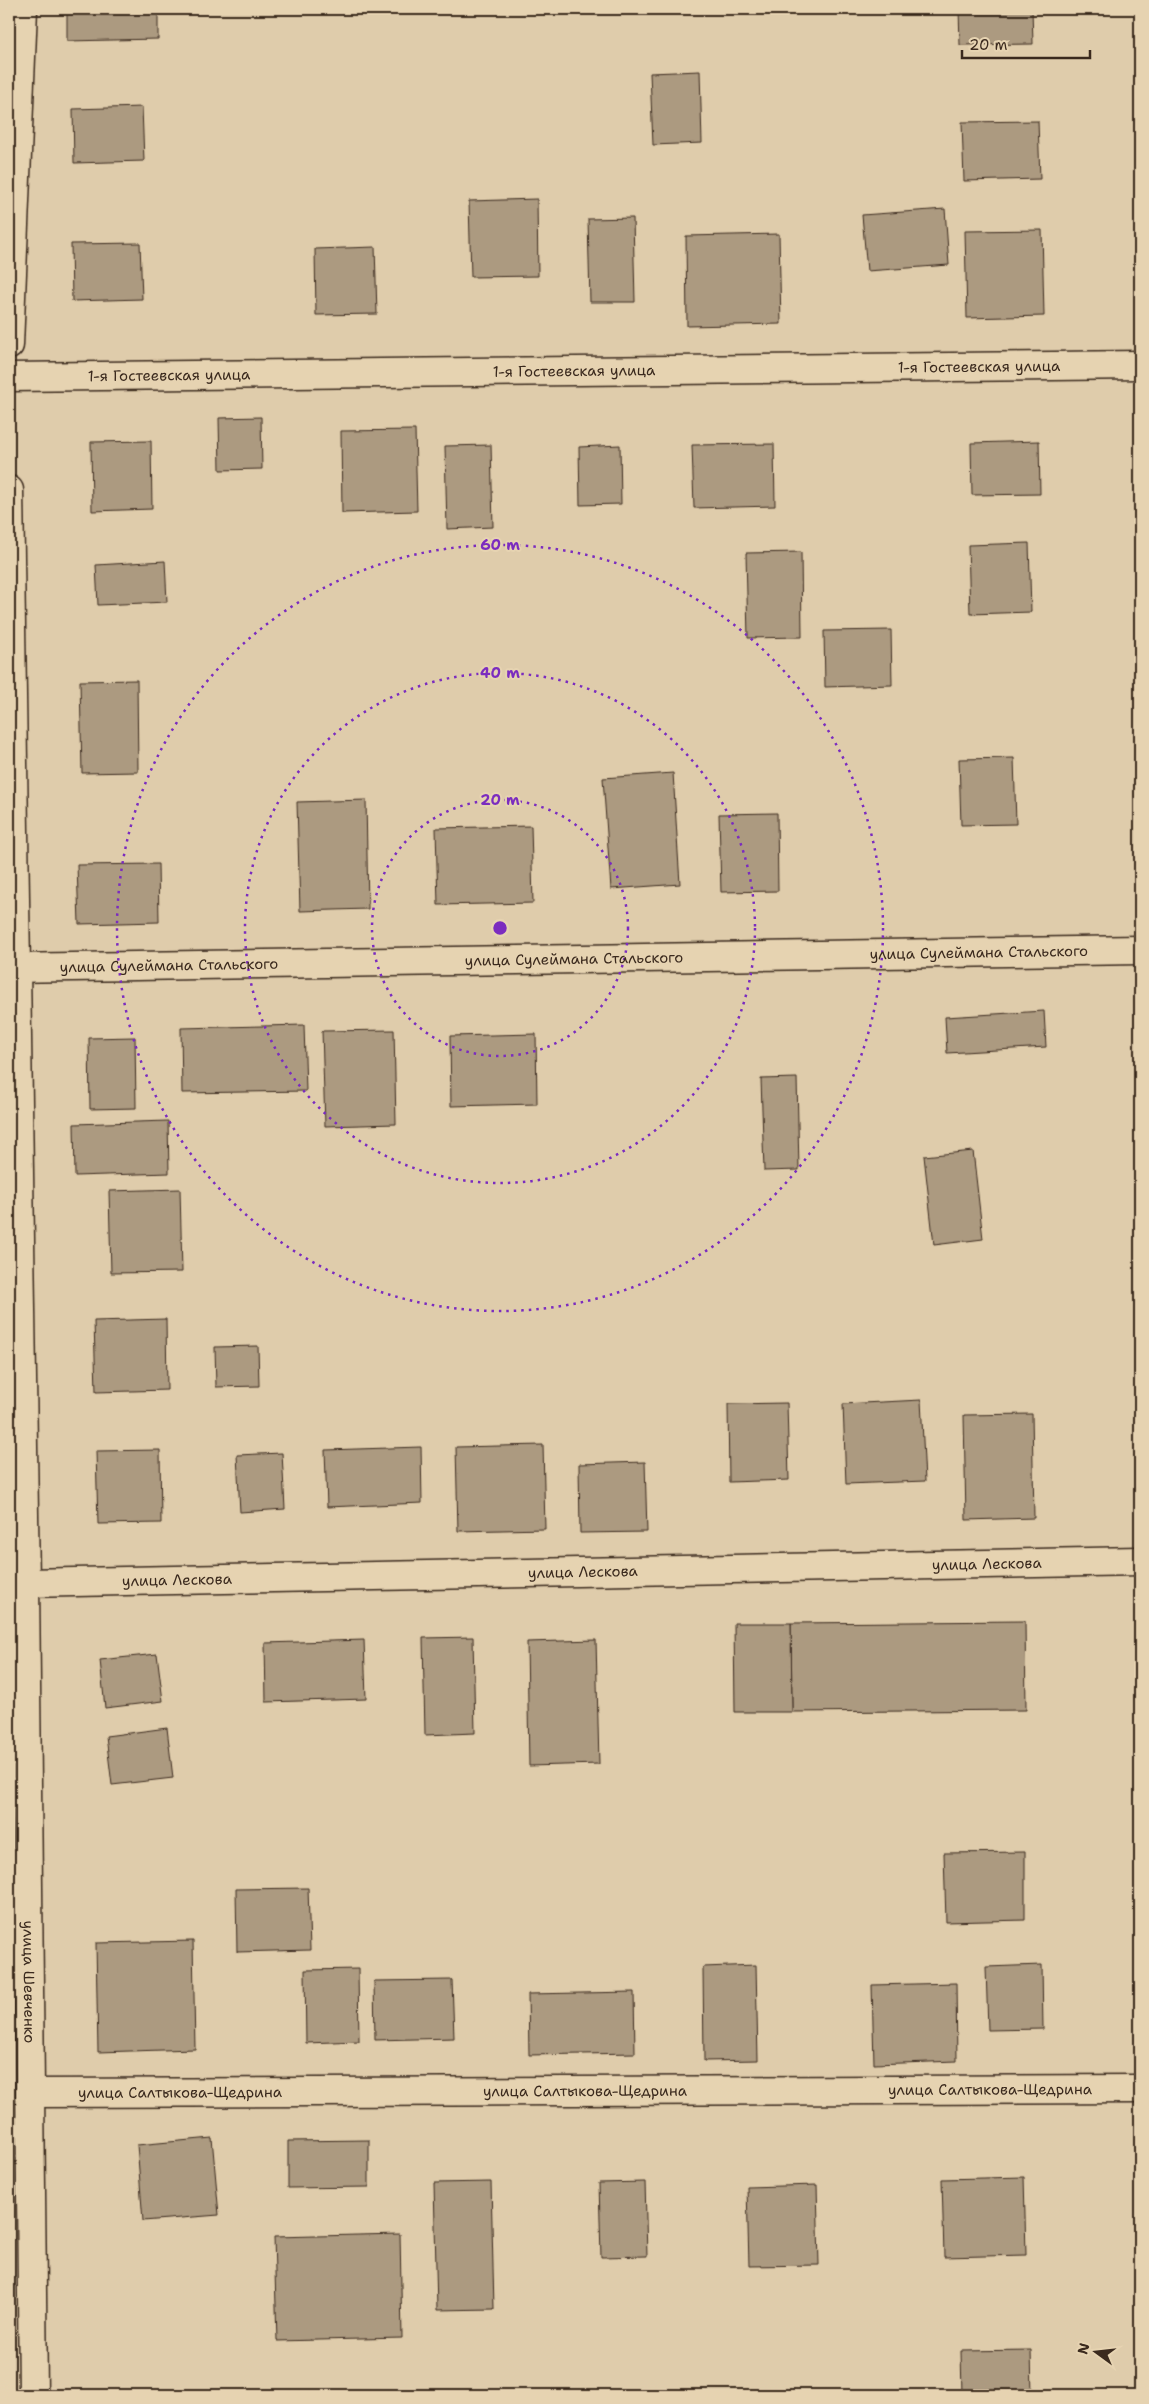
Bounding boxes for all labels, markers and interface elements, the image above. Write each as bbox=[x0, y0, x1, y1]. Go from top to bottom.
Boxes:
scale bar bbox=[962, 28, 1089, 60]
text: 20 m bbox=[969, 35, 1008, 55]
street label: 1-я Гостеевская улица bbox=[898, 356, 1061, 378]
street label: 1-я Гостеевская улица bbox=[493, 360, 656, 382]
street label: 1-я Гостеевская улица bbox=[88, 364, 251, 386]
text: 60 m bbox=[480, 535, 520, 555]
text: 40 m bbox=[480, 663, 520, 683]
text: 20 m bbox=[480, 790, 520, 810]
centre of rings bbox=[491, 919, 509, 937]
street label: улица Сулеймана Стальского bbox=[869, 941, 1088, 964]
street label: улица Сулеймана Стальского bbox=[465, 947, 683, 971]
street label: улица Сулеймана Стальского bbox=[60, 954, 278, 977]
street label: улица Лескова bbox=[932, 1553, 1043, 1575]
street label: улица Лескова bbox=[528, 1561, 639, 1583]
street label: улица Лескова bbox=[122, 1569, 233, 1591]
street label: улица Шевченко bbox=[18, 1920, 40, 2043]
street label: улица Салтыкова-Щедрина bbox=[888, 2079, 1093, 2100]
street label: улица Салтыкова-Щедрина bbox=[483, 2081, 688, 2101]
street label: улица Салтыкова-Щедрина bbox=[78, 2082, 283, 2103]
north arrow bbox=[1072, 2326, 1122, 2376]
text: N bbox=[1073, 2341, 1094, 2356]

